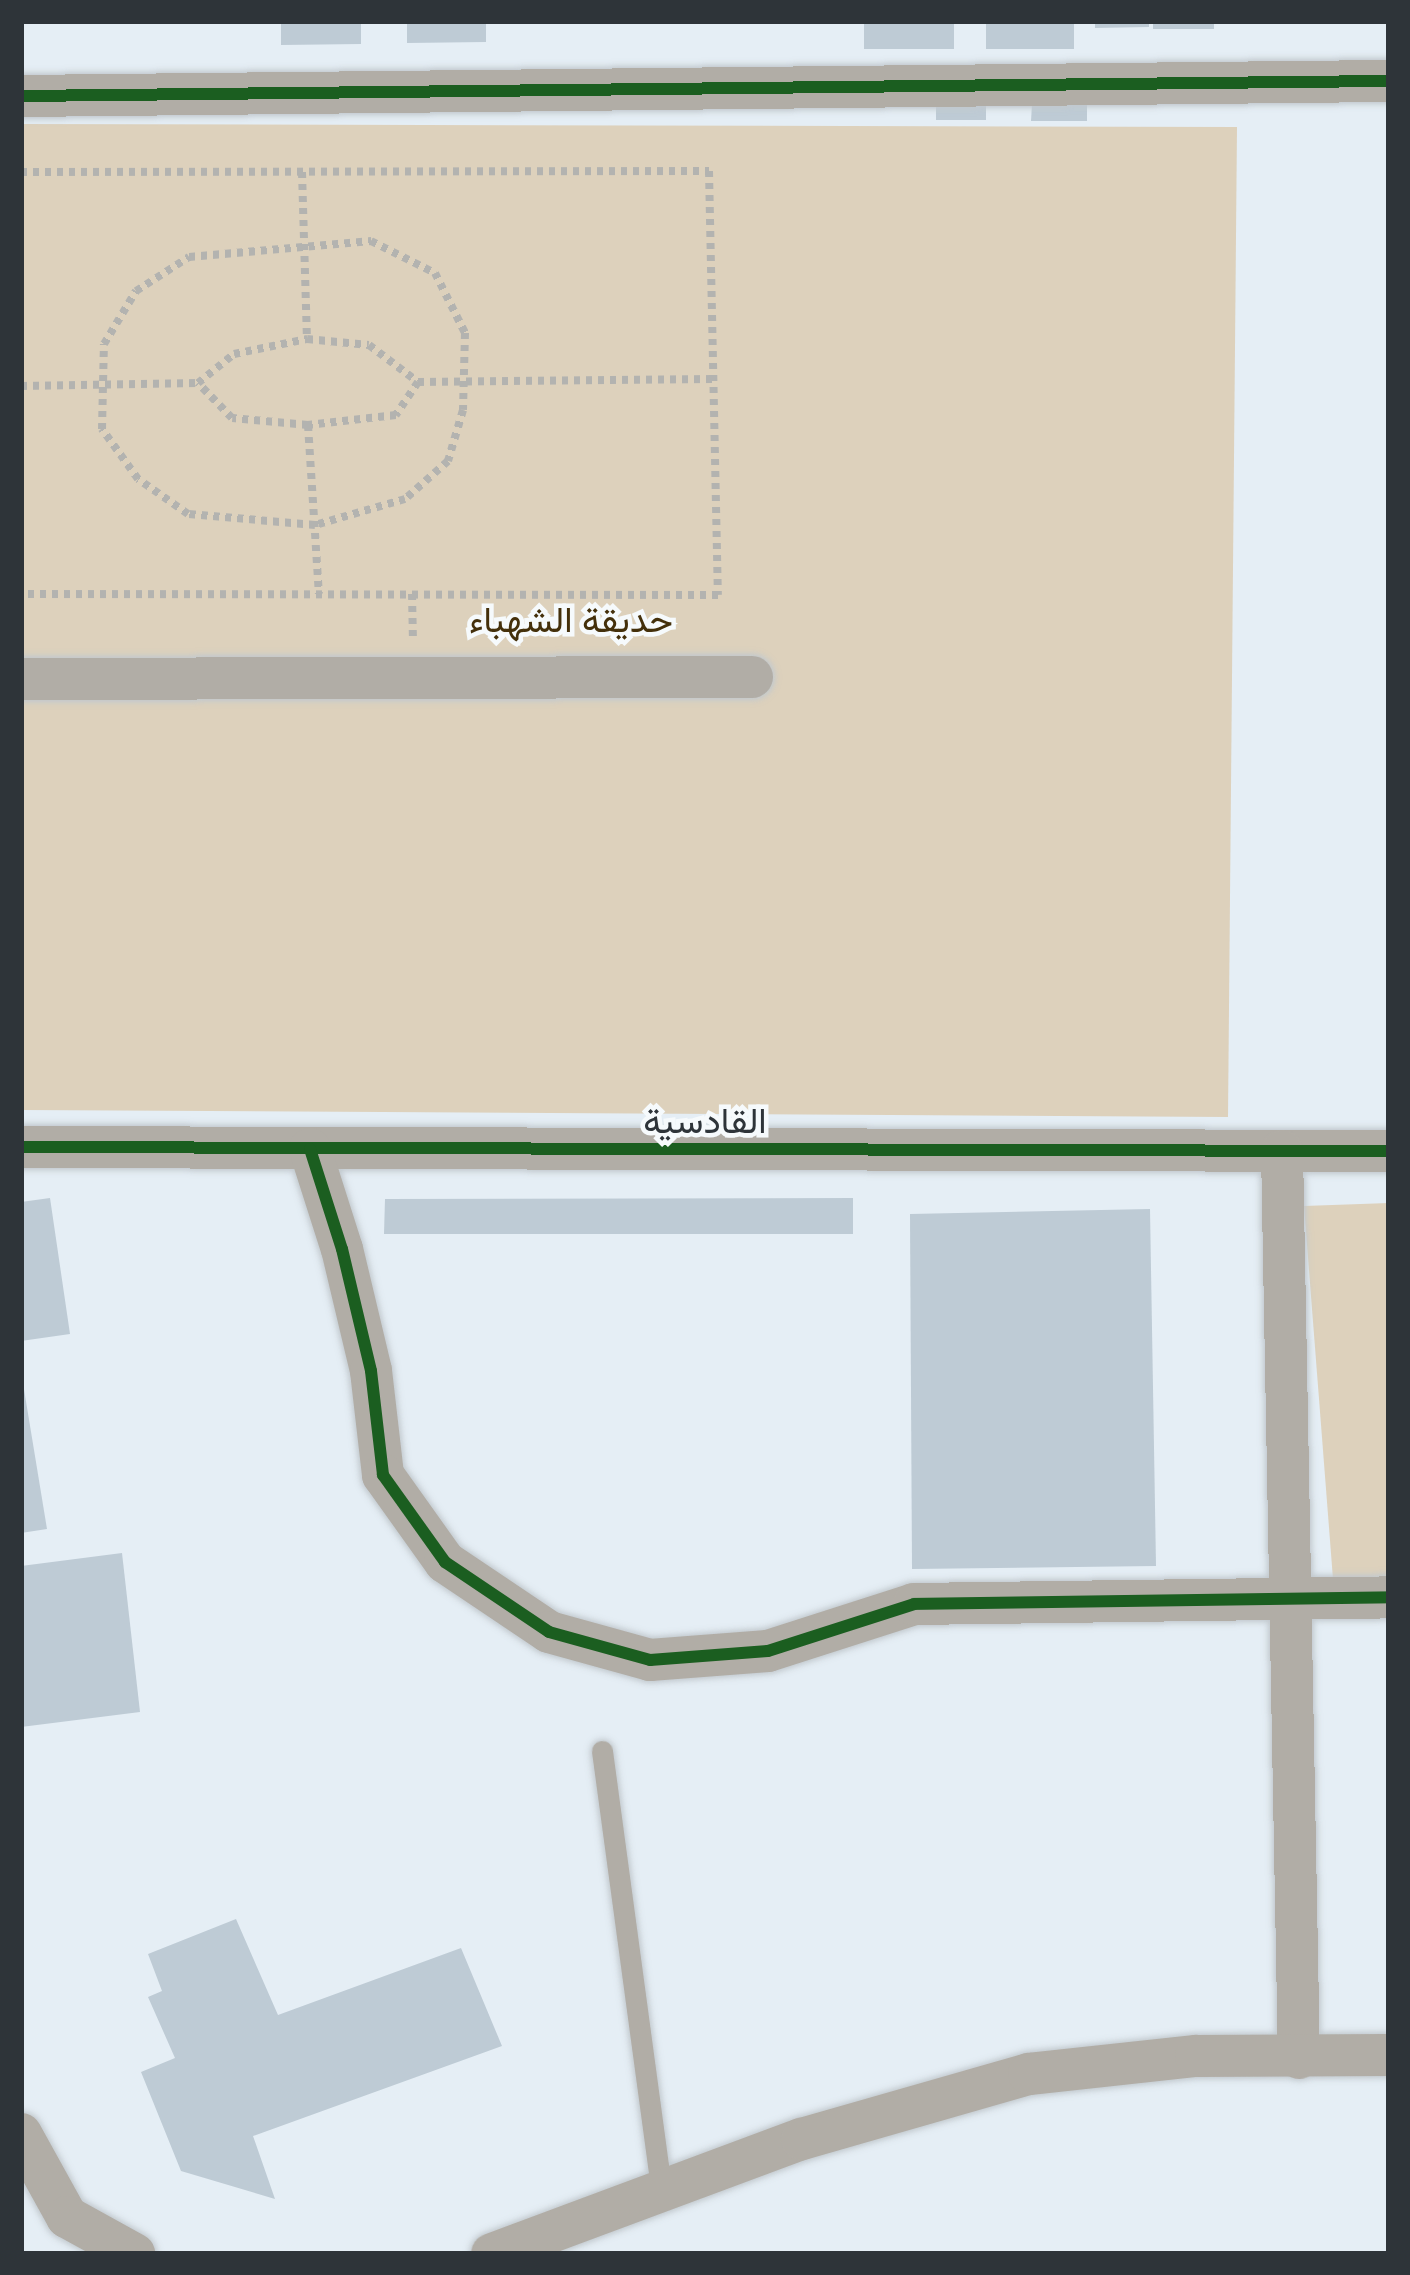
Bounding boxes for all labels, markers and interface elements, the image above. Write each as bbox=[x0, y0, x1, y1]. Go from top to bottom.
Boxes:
park label: حديقة الشهباء bbox=[469, 597, 673, 641]
street label: القادسية bbox=[643, 1098, 767, 1142]

